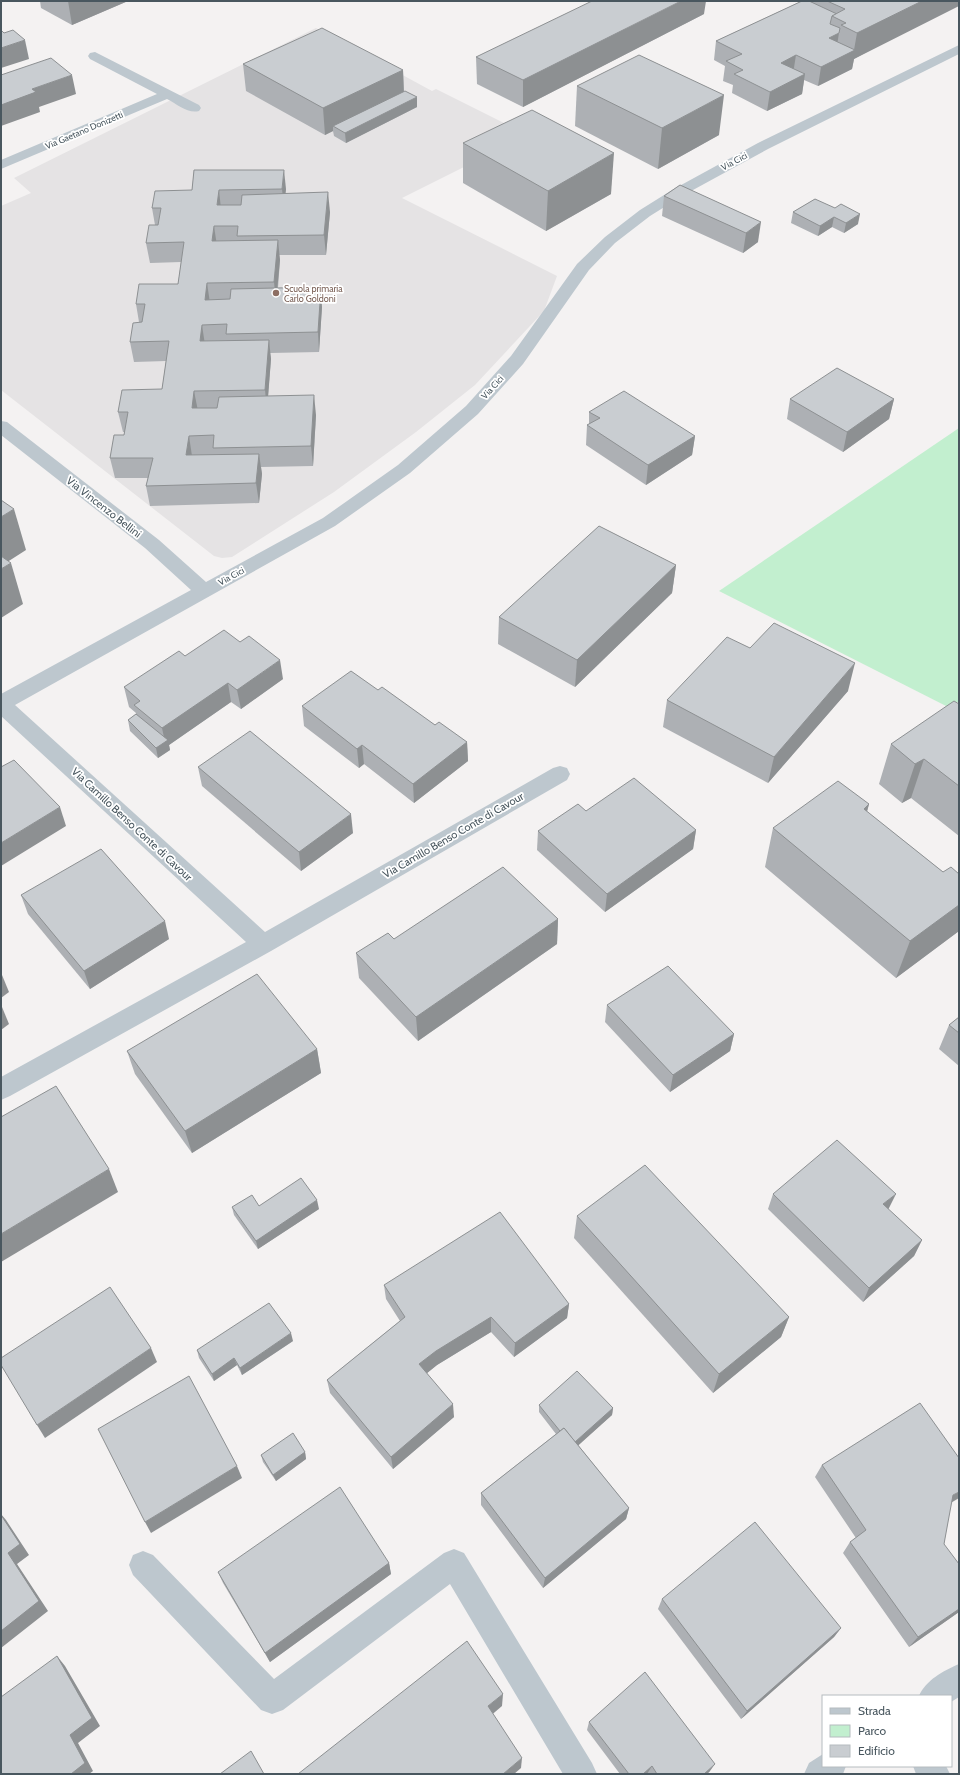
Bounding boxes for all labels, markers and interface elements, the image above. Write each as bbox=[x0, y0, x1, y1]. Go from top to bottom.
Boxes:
street label: Via Gaetano Donizetti bbox=[43, 109, 125, 151]
street label: Via Cici bbox=[719, 150, 749, 172]
place label: Scuola primaria Carlo Goldoni bbox=[284, 283, 343, 304]
marker: Scuola primaria Carlo Goldoni bbox=[271, 288, 281, 298]
street label: Via Cici bbox=[479, 373, 505, 401]
street label: Via Vincenzo Bellini bbox=[64, 473, 144, 541]
street label: Via Cici bbox=[216, 564, 246, 588]
street label: Via Camillo Benso Conte di Cavour bbox=[69, 764, 196, 884]
street label: Via Camillo Benso Conte di Cavour bbox=[380, 789, 526, 881]
legend bbox=[822, 1695, 952, 1767]
text: Strada bbox=[858, 1703, 891, 1718]
text: Parco bbox=[858, 1723, 886, 1738]
text: Edificio bbox=[858, 1743, 895, 1758]

